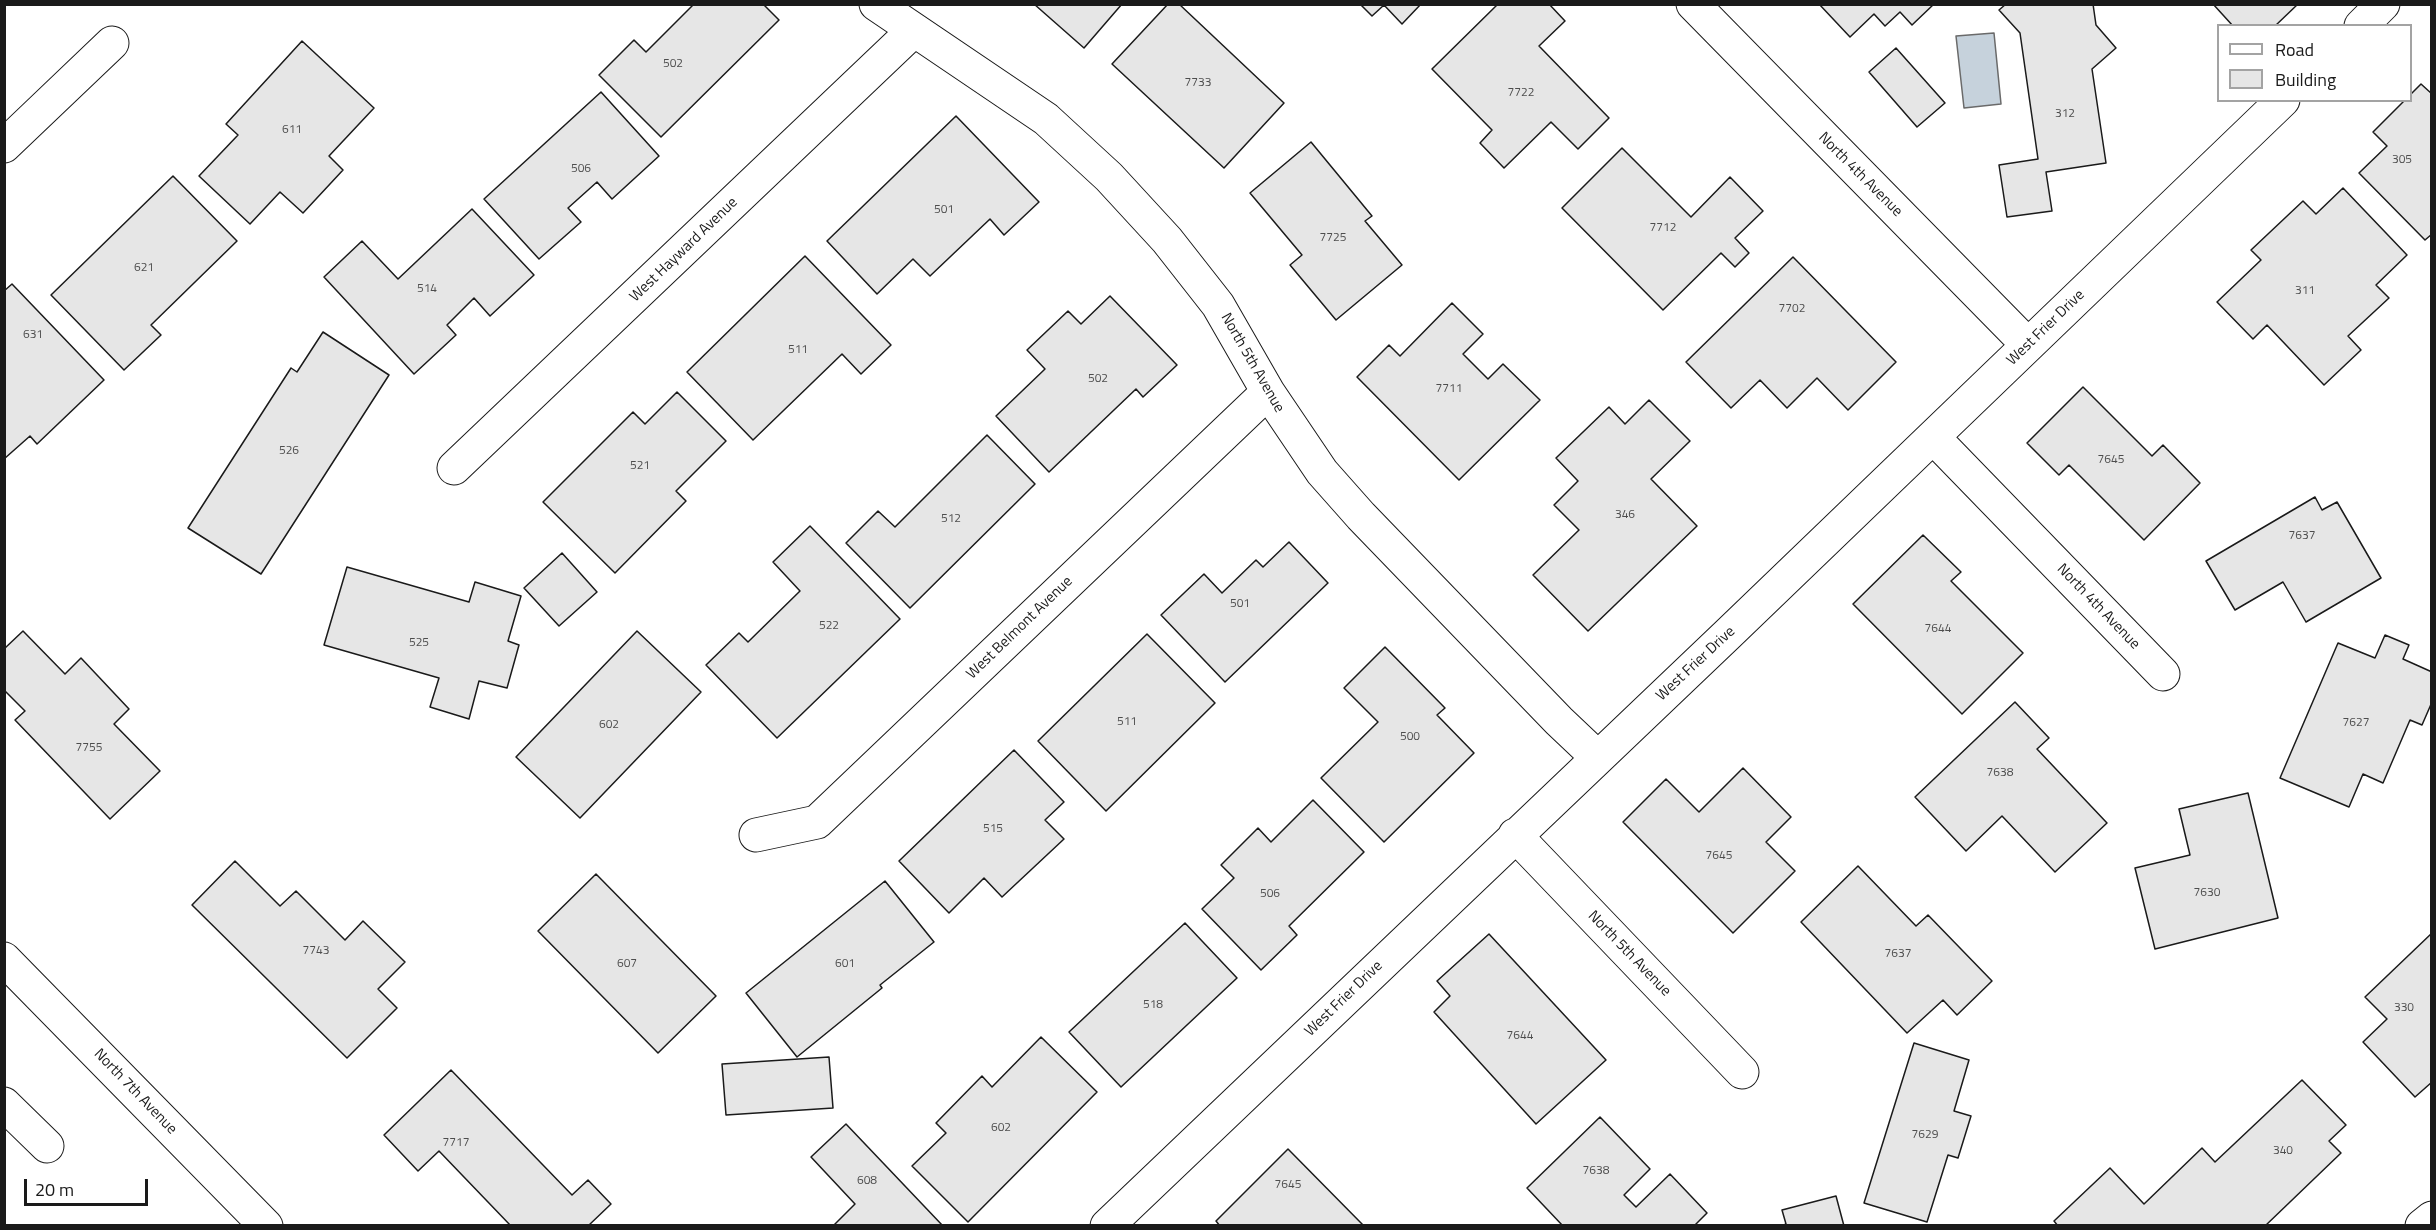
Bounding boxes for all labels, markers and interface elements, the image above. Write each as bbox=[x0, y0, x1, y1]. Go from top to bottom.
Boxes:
legend bbox=[2217, 24, 2412, 102]
text: Road bbox=[2275, 36, 2314, 63]
house number: 502 bbox=[663, 57, 683, 71]
text: Building bbox=[2275, 66, 2336, 93]
house number: 7733 bbox=[1185, 76, 1211, 90]
house number: 7722 bbox=[1508, 86, 1534, 100]
house number: 312 bbox=[2055, 107, 2075, 121]
house number: 611 bbox=[282, 123, 302, 137]
street label: North 4th Avenue bbox=[1814, 129, 1906, 221]
house number: 305 bbox=[2392, 153, 2412, 167]
house number: 506 bbox=[571, 162, 591, 176]
street label: West Hayward Avenue bbox=[626, 194, 742, 306]
house number: 501 bbox=[934, 203, 954, 217]
house number: 7712 bbox=[1650, 221, 1676, 235]
house number: 7725 bbox=[1320, 231, 1346, 245]
house number: 621 bbox=[134, 261, 154, 275]
house number: 514 bbox=[417, 282, 437, 296]
house number: 311 bbox=[2295, 284, 2315, 298]
street label: West Frier Drive bbox=[2003, 286, 2089, 370]
house number: 7702 bbox=[1779, 302, 1805, 316]
street label: North 5th Avenue bbox=[1216, 310, 1288, 416]
house number: 631 bbox=[23, 328, 43, 342]
house number: 511 bbox=[788, 343, 808, 357]
house number: 502 bbox=[1088, 372, 1108, 386]
house number: 7711 bbox=[1436, 382, 1462, 396]
house number: 526 bbox=[279, 444, 299, 458]
house number: 7645 bbox=[2098, 453, 2124, 467]
house number: 521 bbox=[630, 459, 650, 473]
house number: 346 bbox=[1615, 508, 1635, 522]
house number: 512 bbox=[941, 512, 961, 526]
house number: 7637 bbox=[2289, 529, 2315, 543]
street label: North 4th Avenue bbox=[2053, 561, 2143, 653]
street label: West Belmont Avenue bbox=[963, 573, 1077, 683]
house number: 501 bbox=[1230, 597, 1250, 611]
house number: 522 bbox=[819, 619, 839, 633]
house number: 7644 bbox=[1925, 622, 1951, 636]
street label: West Frier Drive bbox=[1653, 623, 1739, 705]
house number: 525 bbox=[409, 636, 429, 650]
house number: 511 bbox=[1117, 715, 1137, 729]
house number: 7627 bbox=[2343, 716, 2369, 730]
house number: 602 bbox=[599, 718, 619, 732]
house number: 500 bbox=[1400, 730, 1420, 744]
house number: 7755 bbox=[76, 741, 102, 755]
house number: 7638 bbox=[1987, 766, 2013, 780]
house number: 515 bbox=[983, 822, 1003, 836]
house number: 7645 bbox=[1706, 849, 1732, 863]
house number: 7630 bbox=[2194, 886, 2220, 900]
house number: 506 bbox=[1260, 887, 1280, 901]
street label: North 5th Avenue bbox=[1584, 908, 1674, 1000]
house number: 7743 bbox=[303, 944, 329, 958]
house number: 7637 bbox=[1885, 947, 1911, 961]
house number: 607 bbox=[617, 957, 637, 971]
house number: 601 bbox=[835, 957, 855, 971]
street label: West Frier Drive bbox=[1301, 957, 1387, 1041]
house number: 518 bbox=[1143, 998, 1163, 1012]
house number: 330 bbox=[2394, 1001, 2414, 1015]
house number: 7644 bbox=[1507, 1029, 1533, 1043]
street label: North 7th Avenue bbox=[90, 1046, 180, 1138]
house number: 602 bbox=[991, 1121, 1011, 1135]
house number: 7629 bbox=[1912, 1128, 1938, 1142]
house number: 7717 bbox=[443, 1136, 469, 1150]
house number: 340 bbox=[2273, 1144, 2293, 1158]
house number: 7638 bbox=[1583, 1164, 1609, 1178]
scale bar bbox=[27, 1167, 152, 1205]
house number: 608 bbox=[857, 1174, 877, 1188]
text: 20 m bbox=[35, 1176, 74, 1203]
house number: 7645 bbox=[1275, 1178, 1301, 1192]

